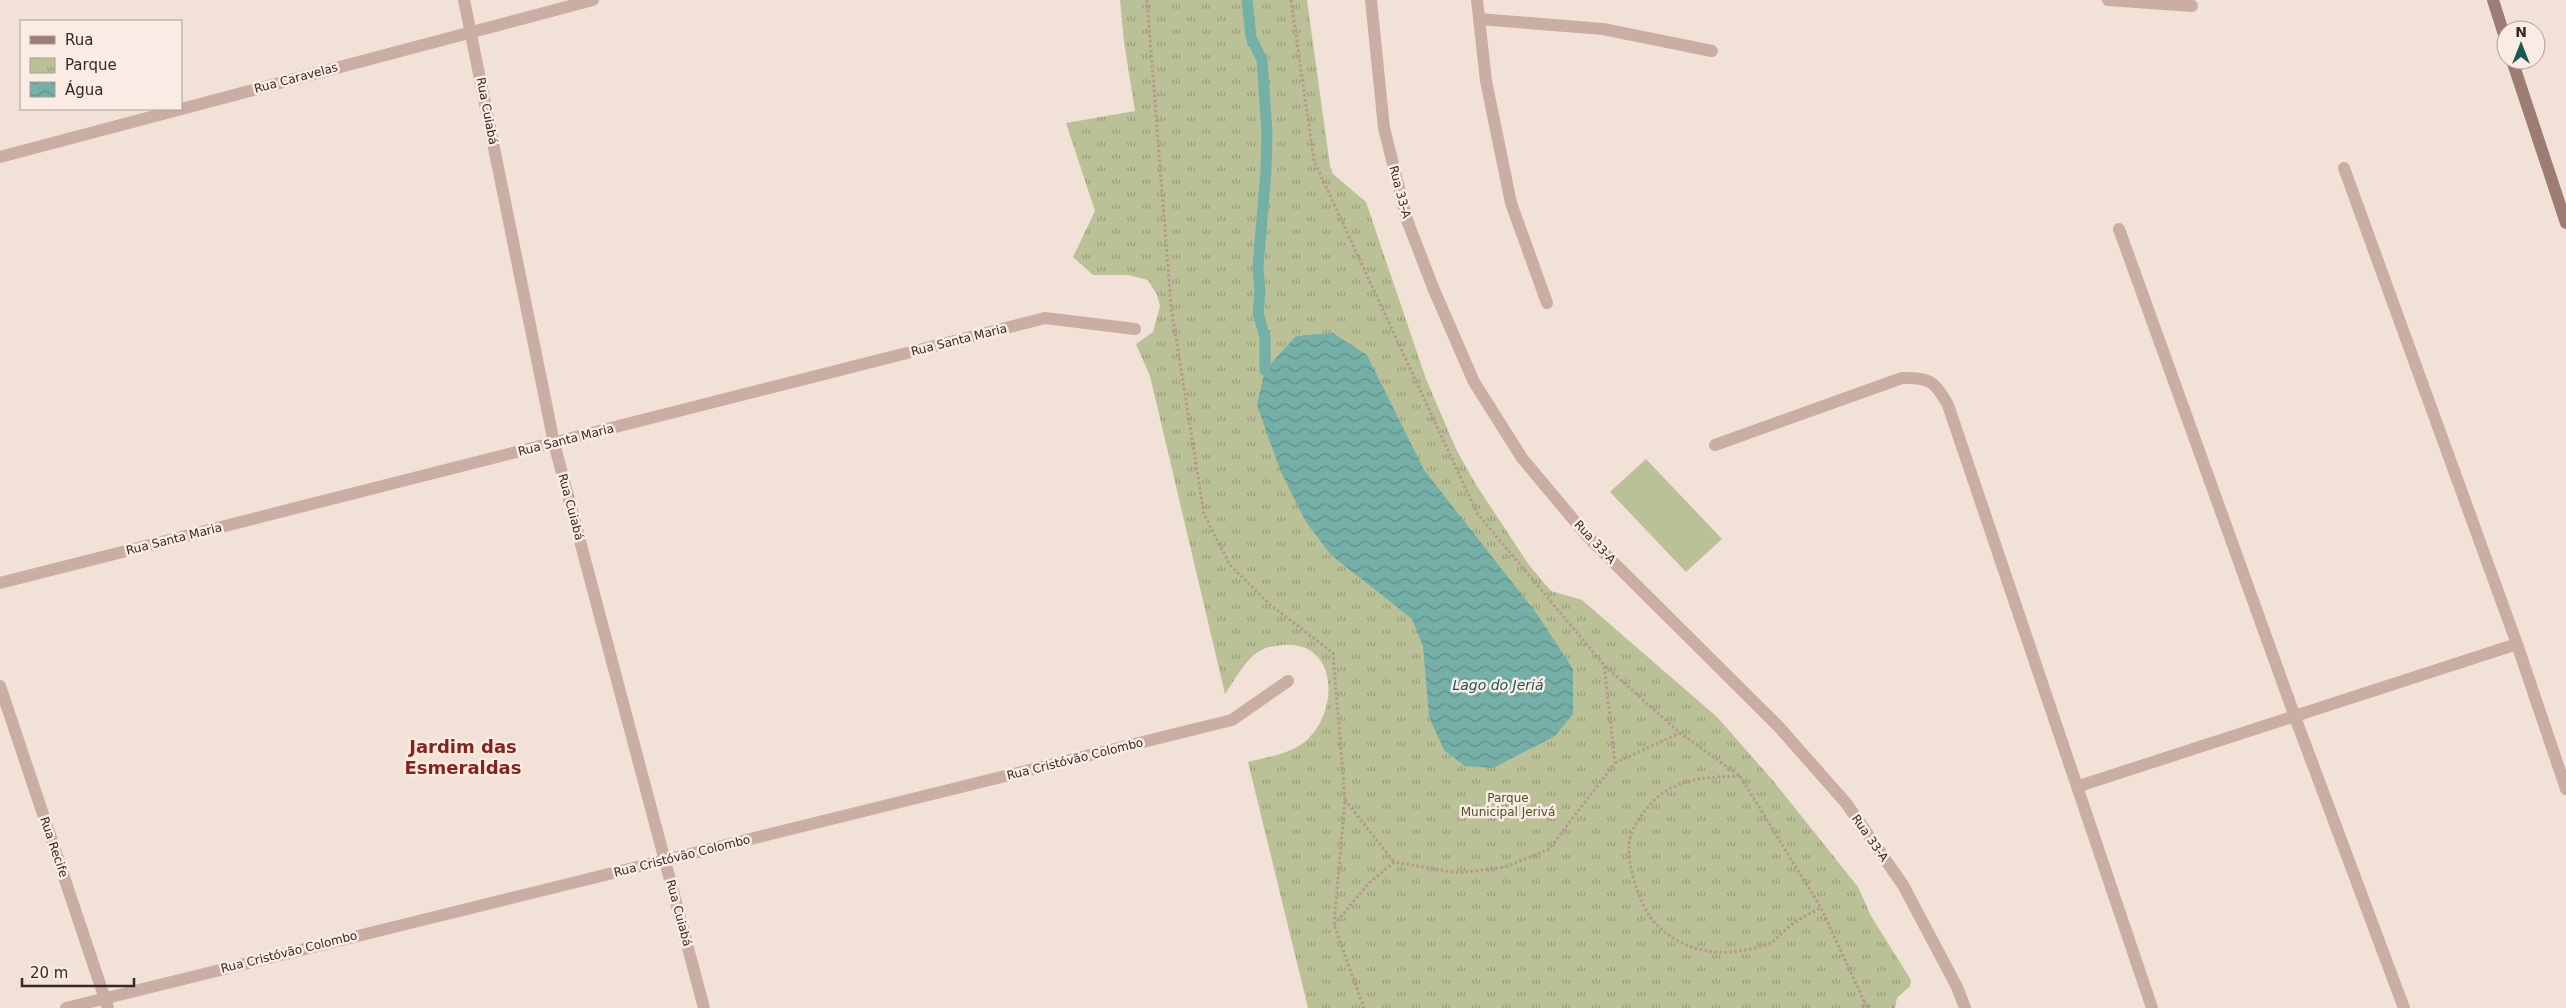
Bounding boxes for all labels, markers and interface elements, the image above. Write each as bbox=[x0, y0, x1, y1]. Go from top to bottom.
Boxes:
legend bbox=[20, 20, 182, 110]
north arrow bbox=[2496, 20, 2546, 70]
text: N bbox=[2515, 24, 2527, 40]
text: Rua bbox=[65, 31, 93, 49]
text: Parque bbox=[65, 56, 117, 74]
street label: Rua Caravelas bbox=[253, 60, 339, 96]
street label: Rua Cuiabá bbox=[474, 76, 500, 146]
text: Água bbox=[65, 80, 103, 99]
street label: Rua 33-A bbox=[1386, 164, 1414, 221]
street label: Rua Santa Maria bbox=[910, 321, 1008, 359]
street label: Rua Santa Maria bbox=[517, 421, 615, 459]
street label: Rua Cuiabá bbox=[555, 472, 587, 542]
street label: Rua 33-A bbox=[1571, 517, 1619, 567]
street label: Rua Santa Maria bbox=[125, 520, 223, 558]
water label: Lago do Jeriá bbox=[1452, 677, 1544, 693]
street label: Rua Cristóvão Colombo bbox=[1005, 735, 1145, 783]
district label: Jardim das Esmeraldas bbox=[405, 736, 521, 778]
park label: Parque Municipal Jerivá bbox=[1461, 791, 1555, 819]
street label: Rua 33-A bbox=[1849, 812, 1892, 865]
street label: Rua Recife bbox=[37, 815, 71, 879]
street label: Rua Cristóvão Colombo bbox=[612, 832, 752, 880]
street label: Rua Cuiabá bbox=[663, 878, 695, 948]
street label: Rua Cristóvão Colombo bbox=[219, 928, 359, 976]
scale bar bbox=[22, 956, 135, 988]
text: 20 m bbox=[30, 964, 68, 982]

